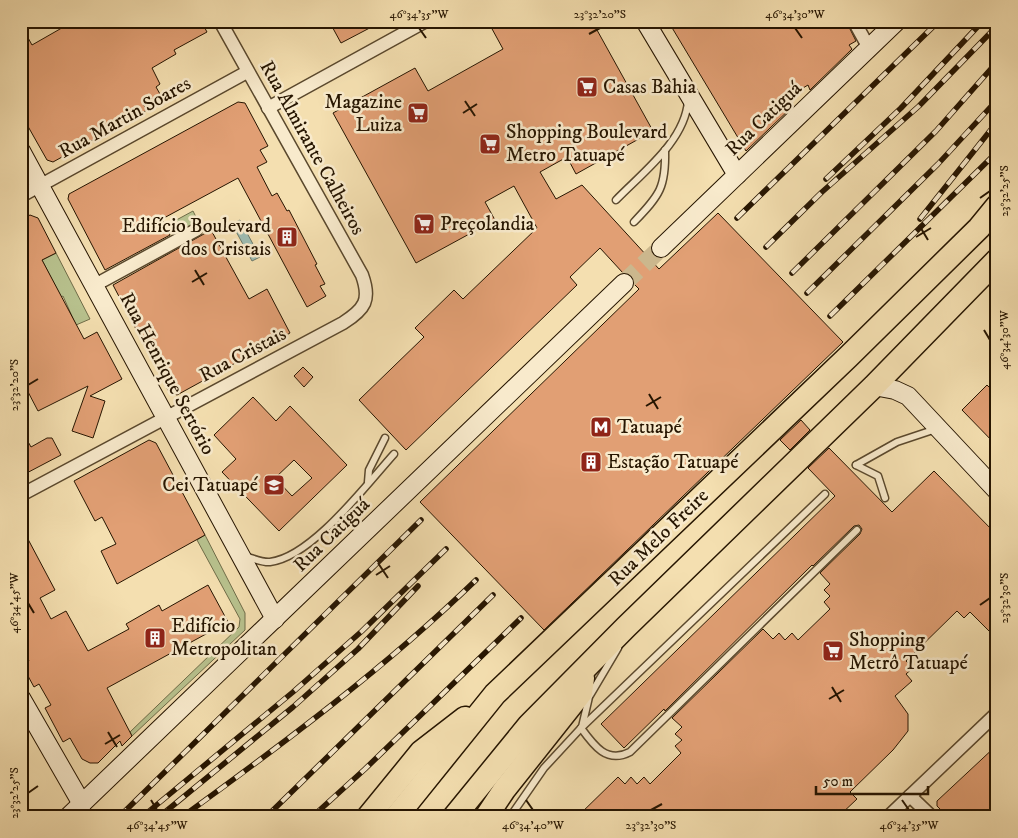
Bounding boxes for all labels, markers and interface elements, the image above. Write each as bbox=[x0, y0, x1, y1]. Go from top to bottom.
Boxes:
text: 46°34'35"W bbox=[390, 7, 449, 22]
text: 23°32'20"S bbox=[574, 7, 626, 22]
text: 46°34'30"W bbox=[765, 7, 826, 22]
street label: Rua Almirante Calheiros bbox=[254, 56, 370, 240]
street label: Rua Martin Soares bbox=[54, 71, 196, 165]
supermarket icon: Casas Bahia bbox=[575, 75, 599, 99]
place label: Casas Bahia bbox=[603, 75, 697, 100]
street label: Rua Catiguá bbox=[720, 76, 808, 162]
place label: Magazine Luiza bbox=[325, 90, 402, 138]
supermarket icon: Magazine Luiza bbox=[406, 101, 430, 125]
place label: Shopping Boulevard Metro Tatuapé bbox=[506, 120, 667, 168]
supermarket icon: Shopping Boulevard Metro Tatuapé bbox=[478, 132, 502, 156]
text: 23°32'25"S bbox=[997, 165, 1012, 217]
supermarket icon: Preçolandia bbox=[412, 212, 436, 236]
place label: Preçolandia bbox=[440, 212, 535, 237]
place label: Edifício Boulevard dos Cristais bbox=[121, 214, 271, 262]
building icon: Edifício Boulevard dos Cristais bbox=[275, 225, 299, 249]
street label: Rua Henrique Sertório bbox=[114, 289, 220, 459]
text: 46°34'30"W bbox=[997, 309, 1012, 370]
street label: Rua Cristais bbox=[195, 322, 291, 388]
text: 23°32'20"S bbox=[7, 359, 22, 411]
metro station icon: Tatuapé bbox=[589, 415, 613, 439]
place label: Tatuapé bbox=[617, 415, 682, 440]
building icon: Estação Tatuapé bbox=[579, 450, 603, 474]
place label: Estação Tatuapé bbox=[607, 450, 739, 475]
place label: Cei Tatuapé bbox=[162, 473, 259, 498]
school or university icon: Cei Tatuapé bbox=[262, 473, 286, 497]
street label: Rua Melo Freire bbox=[604, 484, 714, 592]
street label: Rua Catiguá bbox=[288, 492, 376, 578]
text: 46°34'45"W bbox=[7, 571, 22, 634]
text: 23°32'30"S bbox=[997, 573, 1012, 623]
place label: Edifício Metropolitan bbox=[171, 614, 278, 662]
building icon: Edifício Metropolitan bbox=[143, 626, 167, 650]
place label: Shopping Metrô Tatuapé bbox=[849, 628, 969, 676]
supermarket icon: Shopping Metrô Tatuapé bbox=[821, 639, 845, 663]
scale bar bbox=[816, 763, 928, 795]
text: 23°32'25"S bbox=[7, 767, 22, 819]
text: 50 m bbox=[823, 772, 853, 791]
text: 46°34'45"W bbox=[126, 818, 189, 833]
text: 46°34'40"W bbox=[502, 818, 565, 833]
text: 23°32'30"S bbox=[626, 818, 676, 833]
text: 46°34'35"W bbox=[880, 818, 939, 833]

